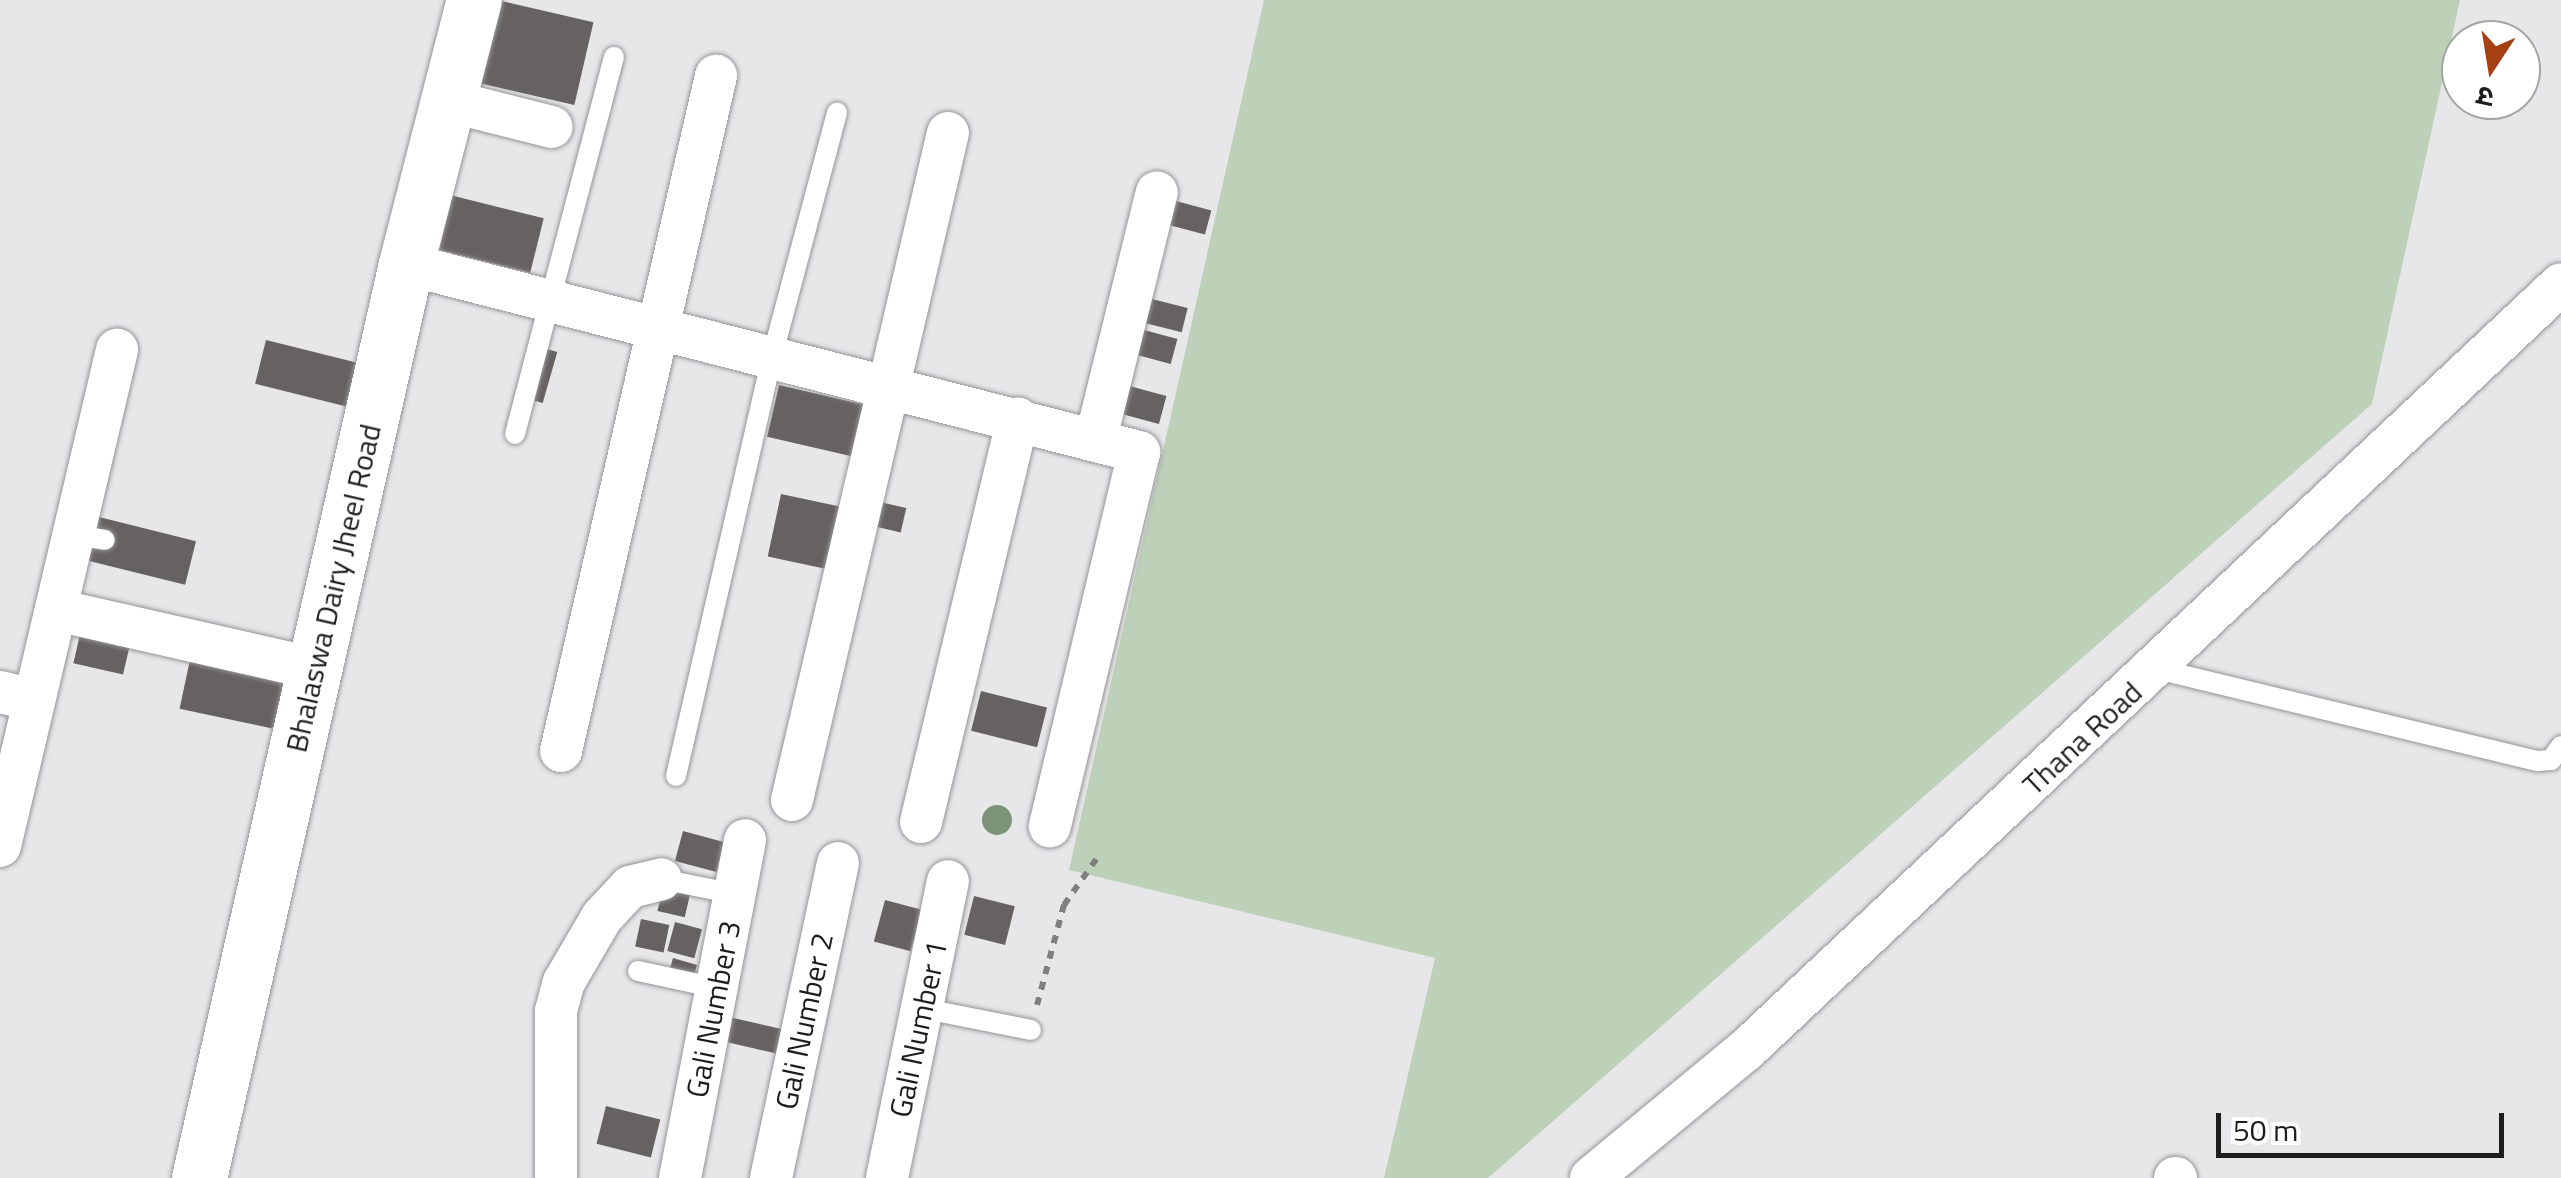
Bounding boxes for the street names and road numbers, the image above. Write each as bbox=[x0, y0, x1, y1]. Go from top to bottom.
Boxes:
street label: Bhalaswa Dairy Jheel Road bbox=[278, 420, 388, 756]
street label: Thana Road bbox=[2015, 674, 2149, 802]
street label: Gali Number 3 bbox=[678, 917, 748, 1101]
street label: Gali Number 2 bbox=[768, 929, 840, 1113]
street label: Gali Number 1 bbox=[882, 937, 954, 1121]

